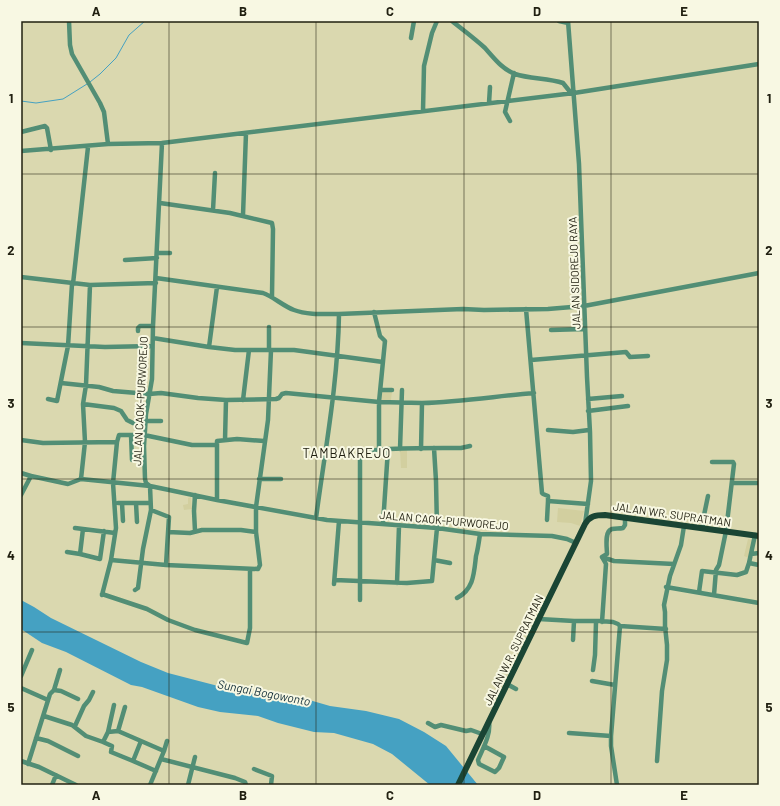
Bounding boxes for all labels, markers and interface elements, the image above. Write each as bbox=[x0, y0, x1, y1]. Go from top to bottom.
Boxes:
text: A bbox=[92, 3, 101, 19]
text: B bbox=[239, 3, 247, 19]
text: C bbox=[386, 3, 394, 19]
text: D bbox=[533, 3, 541, 19]
text: E bbox=[680, 3, 688, 19]
text: 1 bbox=[9, 90, 13, 106]
text: 1 bbox=[767, 90, 771, 106]
street label: JALAN SIDOREJO RAYA bbox=[566, 216, 582, 329]
text: 2 bbox=[7, 242, 15, 258]
text: 2 bbox=[765, 242, 773, 258]
street label: JALAN CAOK-PURWOREJO bbox=[130, 336, 150, 466]
text: 3 bbox=[7, 395, 15, 411]
text: 3 bbox=[765, 395, 773, 411]
district label: TAMBAKREJO bbox=[303, 445, 391, 461]
street label: JALAN WR. SUPRATMAN bbox=[612, 499, 732, 529]
street label: JALAN CAOK-PURWOREJO bbox=[379, 508, 509, 532]
text: 4 bbox=[7, 547, 15, 563]
text: 4 bbox=[765, 547, 773, 563]
street label: JALAN W.R. SUPRATMAN bbox=[481, 593, 545, 707]
water label: Sungai Bogowonto bbox=[216, 676, 312, 708]
text: 5 bbox=[7, 699, 15, 715]
text: 5 bbox=[765, 699, 773, 715]
text: A bbox=[92, 787, 101, 803]
text: B bbox=[239, 787, 247, 803]
text: C bbox=[386, 787, 394, 803]
text: D bbox=[533, 787, 541, 803]
text: E bbox=[680, 787, 688, 803]

